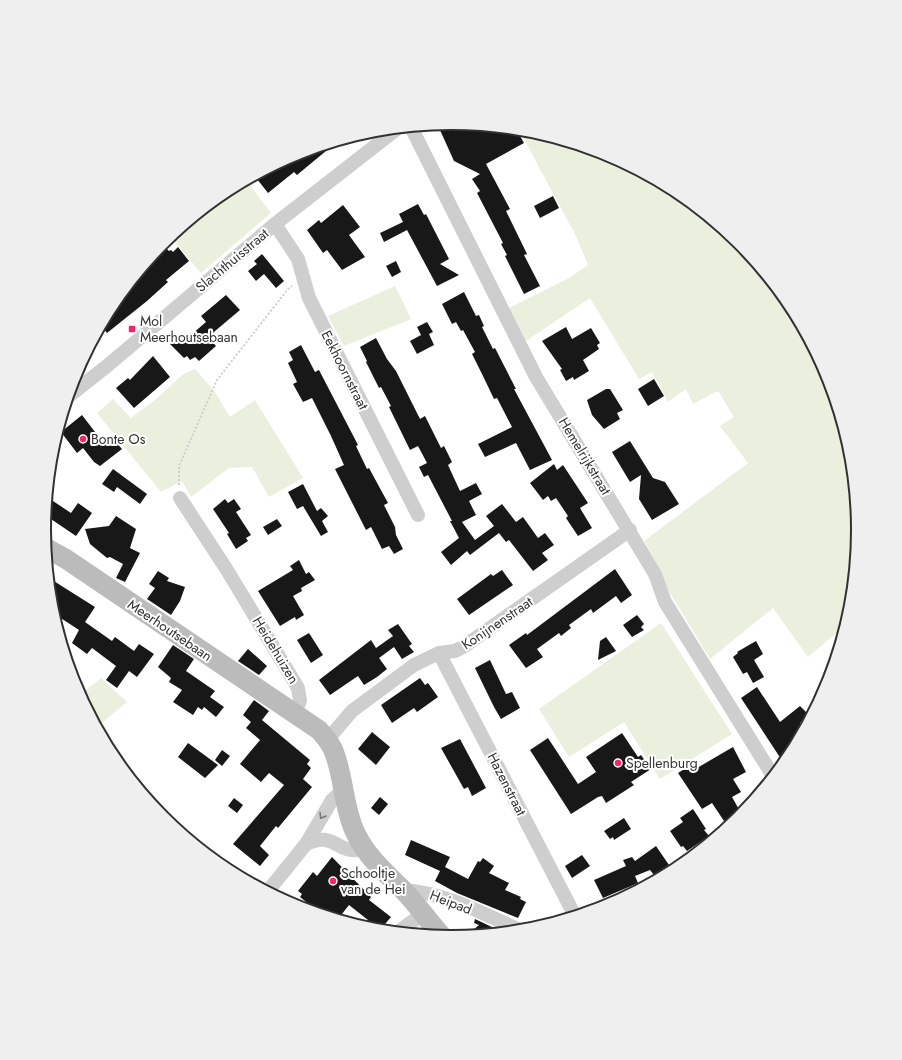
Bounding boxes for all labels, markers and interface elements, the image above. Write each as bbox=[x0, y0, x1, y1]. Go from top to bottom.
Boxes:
street label: Slachthuisstraat bbox=[191, 223, 273, 296]
place label: Mol Meerhoutsebaan bbox=[140, 311, 238, 347]
marker: Mol Meerhoutsebaan bbox=[127, 324, 137, 334]
street label: Eekhoornstraat bbox=[316, 327, 374, 414]
street label: Hemelrijkstraat bbox=[554, 413, 616, 499]
place label: Bonte Os bbox=[91, 429, 146, 449]
marker: Bonte Os bbox=[78, 434, 88, 444]
street label: Konijnenstraat bbox=[457, 591, 537, 654]
street label: Meerhoutsebaan bbox=[124, 594, 216, 666]
street label: Heidehuizen bbox=[248, 613, 304, 687]
street label: Hazenstraat bbox=[483, 749, 532, 819]
place label: Spellenburg bbox=[626, 753, 698, 773]
marker: Spellenburg bbox=[613, 758, 623, 768]
one-way arrow bbox=[319, 812, 326, 819]
place label: Schooltje van de Hei bbox=[341, 863, 406, 899]
marker: Schooltje van de Hei bbox=[328, 876, 338, 886]
street label: Heipad bbox=[427, 885, 475, 919]

